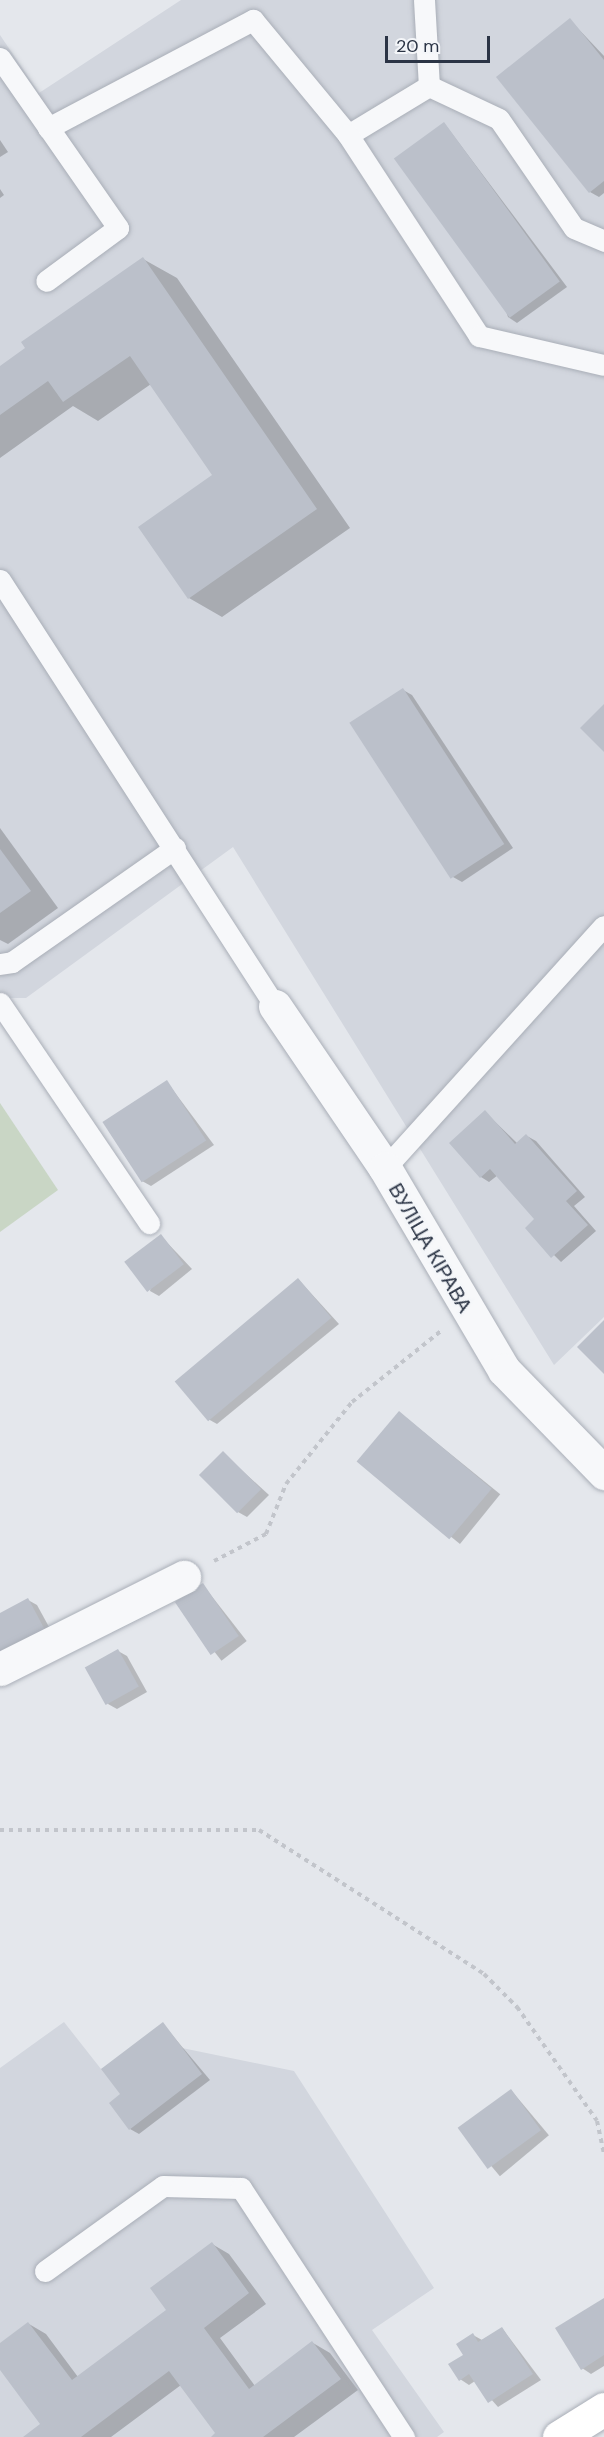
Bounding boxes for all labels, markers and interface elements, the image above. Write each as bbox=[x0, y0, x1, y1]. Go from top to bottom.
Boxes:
scale bar bbox=[388, 24, 493, 62]
text: 20 m bbox=[396, 34, 439, 58]
street label: ВУЛІЦА КІРАВА bbox=[383, 1179, 477, 1317]

